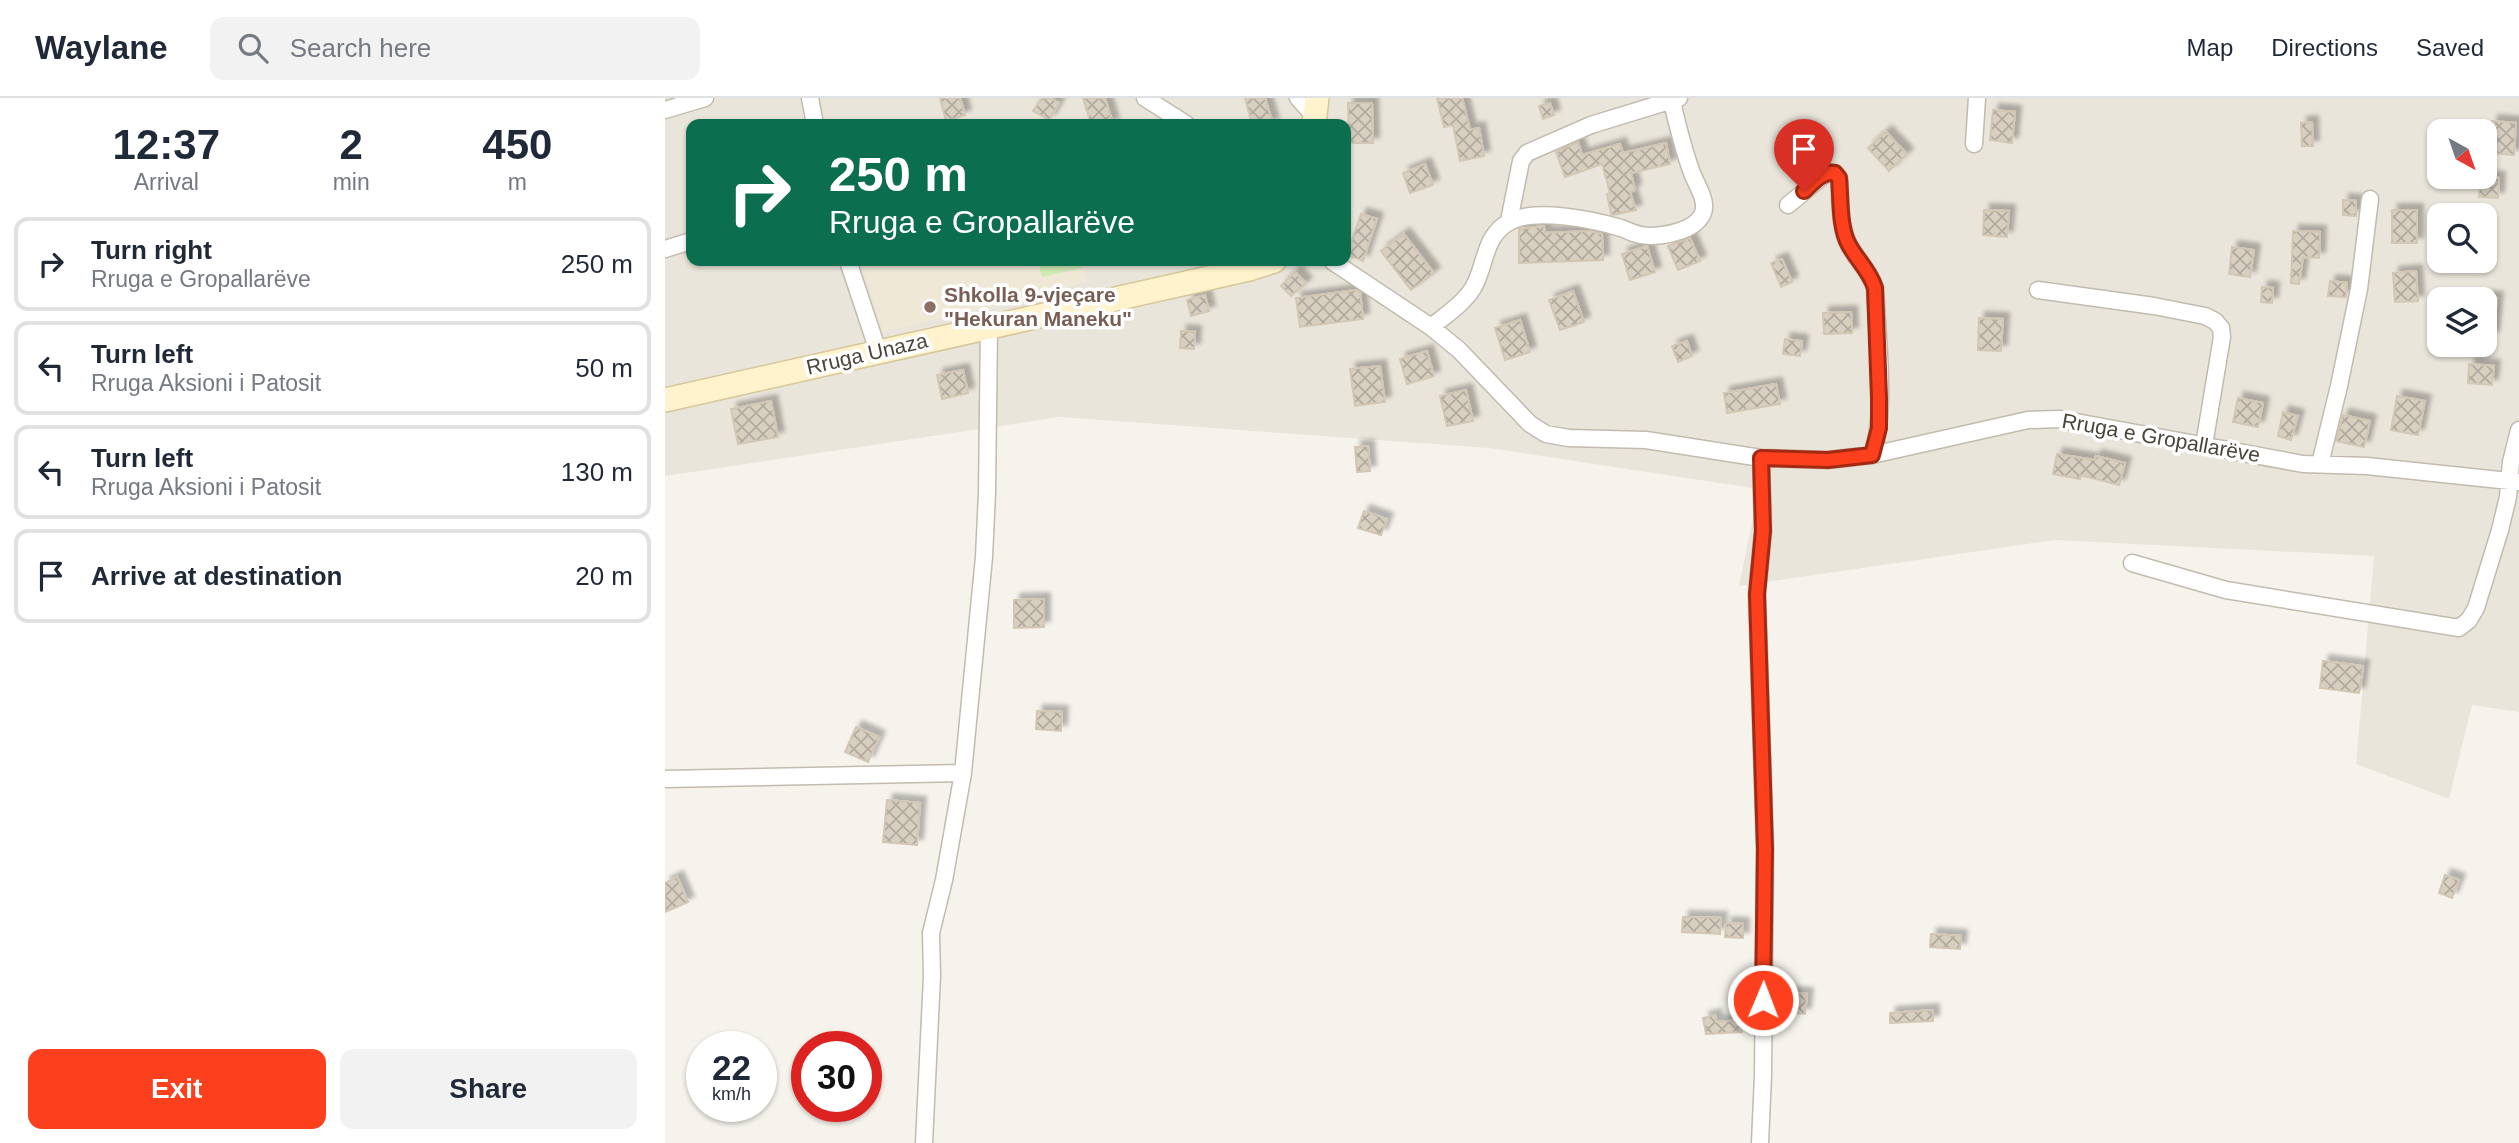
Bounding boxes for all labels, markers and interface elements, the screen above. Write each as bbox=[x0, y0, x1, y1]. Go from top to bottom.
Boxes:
search box bbox=[210, 17, 700, 80]
text: Waylane bbox=[35, 29, 168, 66]
icon: search bbox=[234, 29, 272, 67]
text: Search here bbox=[290, 33, 431, 63]
text: Map bbox=[2187, 34, 2233, 61]
text: Directions bbox=[2271, 34, 2378, 61]
text: Saved bbox=[2416, 34, 2484, 61]
pin bbox=[1774, 119, 1834, 191]
north arrow bbox=[2427, 119, 2497, 189]
map controls bbox=[2427, 119, 2497, 357]
text: 12:37 bbox=[113, 121, 220, 168]
text: 2 bbox=[339, 121, 363, 168]
text: 450 bbox=[482, 121, 552, 168]
icon: arrive bbox=[1785, 130, 1823, 168]
icon: right bbox=[714, 147, 805, 238]
text: 250 m bbox=[829, 147, 968, 201]
text: Arrival bbox=[134, 169, 199, 195]
text: min bbox=[333, 169, 370, 195]
text: m bbox=[508, 169, 527, 195]
button: search bbox=[2427, 203, 2497, 273]
text: Rruga e Gropallarëve bbox=[829, 204, 1135, 240]
text: Turn right bbox=[91, 235, 212, 265]
icon: right bbox=[32, 245, 70, 283]
text: 250 m bbox=[561, 249, 633, 279]
text: Rruga e Gropallarëve bbox=[91, 266, 311, 292]
place label: Shkolla 9-vjeçare "Hekuran Maneku" bbox=[944, 283, 1132, 330]
button: layers bbox=[2427, 287, 2497, 357]
marker: Shkolla 9-vjeçare "Hekuran Maneku" bbox=[922, 299, 938, 315]
street label: Rruga Unaza bbox=[804, 328, 930, 379]
text: Turn left bbox=[91, 339, 193, 369]
icon: left bbox=[32, 349, 70, 387]
text: 50 m bbox=[575, 353, 633, 383]
text: Rruga Aksioni i Patosit bbox=[91, 370, 321, 396]
street label: Rruga e Gropallarëve bbox=[2060, 409, 2262, 466]
text: Turn left bbox=[91, 443, 193, 473]
icon: left bbox=[32, 453, 70, 491]
text: 130 m bbox=[561, 457, 633, 487]
text: Rruga Aksioni i Patosit bbox=[91, 474, 321, 500]
icon: arrive bbox=[32, 557, 70, 595]
text: Arrive at destination bbox=[91, 561, 342, 591]
text: 20 m bbox=[575, 561, 633, 591]
position arrow bbox=[1726, 963, 1800, 1037]
speed limit sign: 30 bbox=[791, 1031, 882, 1122]
text: 22 bbox=[712, 1048, 751, 1087]
button: Exit bbox=[28, 1049, 326, 1129]
button: Share bbox=[340, 1049, 637, 1129]
text: km/h bbox=[712, 1084, 751, 1104]

